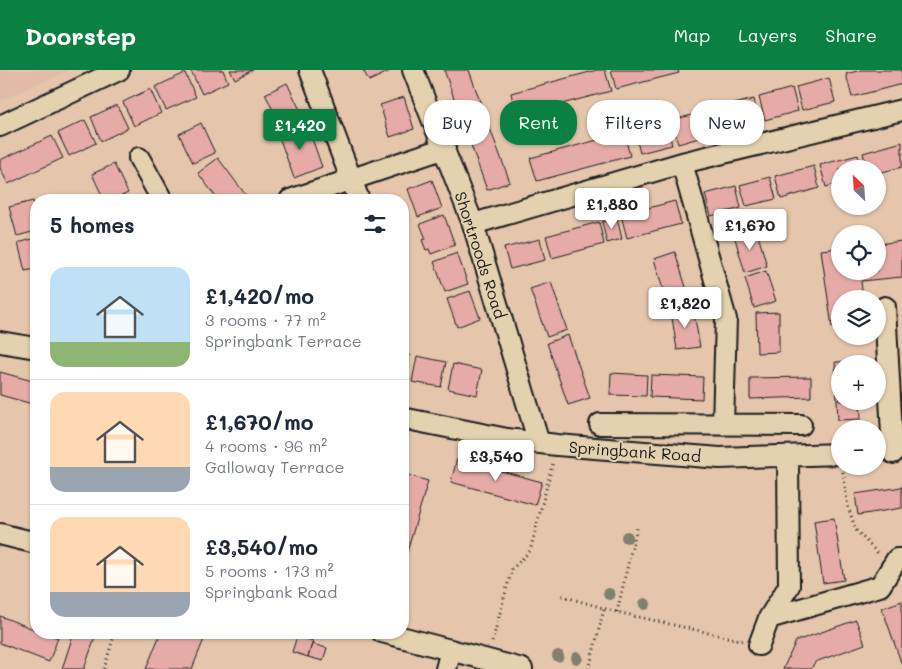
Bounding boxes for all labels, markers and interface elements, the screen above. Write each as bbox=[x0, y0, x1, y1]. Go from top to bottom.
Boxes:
text: Doorstep bbox=[25, 20, 136, 51]
text: Map bbox=[674, 23, 710, 47]
text: Layers bbox=[738, 23, 797, 47]
text: Share bbox=[825, 23, 877, 47]
chip: Buy bbox=[424, 100, 490, 145]
chip: Rent bbox=[500, 100, 577, 145]
chip: Filters bbox=[587, 100, 680, 145]
chip: New bbox=[690, 100, 764, 145]
pin: £1,420 bbox=[259, 108, 341, 151]
text: £1,420 bbox=[274, 114, 326, 135]
north arrow bbox=[831, 160, 886, 215]
map controls bbox=[831, 160, 886, 475]
pin: £1,880 bbox=[571, 188, 653, 230]
street label: Shortroods Road bbox=[451, 189, 511, 321]
text: £1,880 bbox=[586, 193, 638, 214]
pin: £1,670 bbox=[709, 208, 791, 251]
icon: filters bbox=[361, 210, 389, 238]
text: 5 homes bbox=[50, 211, 135, 238]
text: £1,670 bbox=[725, 214, 775, 235]
button: locate bbox=[831, 225, 886, 280]
text: £1,420/mo bbox=[205, 282, 314, 309]
pin: £1,820 bbox=[644, 286, 726, 329]
icon: home bbox=[90, 287, 150, 347]
button: layers bbox=[831, 290, 886, 345]
text: £1,820 bbox=[659, 292, 711, 313]
text: 3 rooms · 77 m² bbox=[205, 309, 326, 330]
text: Springbank Terrace bbox=[205, 330, 362, 351]
button: + bbox=[831, 355, 886, 410]
text: £1,670/mo bbox=[205, 408, 313, 435]
icon: home bbox=[90, 412, 150, 472]
button: − bbox=[831, 420, 886, 475]
text: 4 rooms · 96 m² bbox=[205, 435, 327, 456]
street label: Springbank Road bbox=[568, 436, 702, 466]
pin: £3,540 bbox=[455, 440, 537, 482]
text: £3,540 bbox=[469, 445, 523, 466]
text: Galloway Terrace bbox=[205, 456, 344, 477]
text: £3,540/mo bbox=[205, 533, 318, 560]
icon: home bbox=[90, 537, 150, 597]
text: 5 rooms · 173 m² bbox=[205, 560, 334, 581]
text: Springbank Road bbox=[205, 581, 337, 602]

